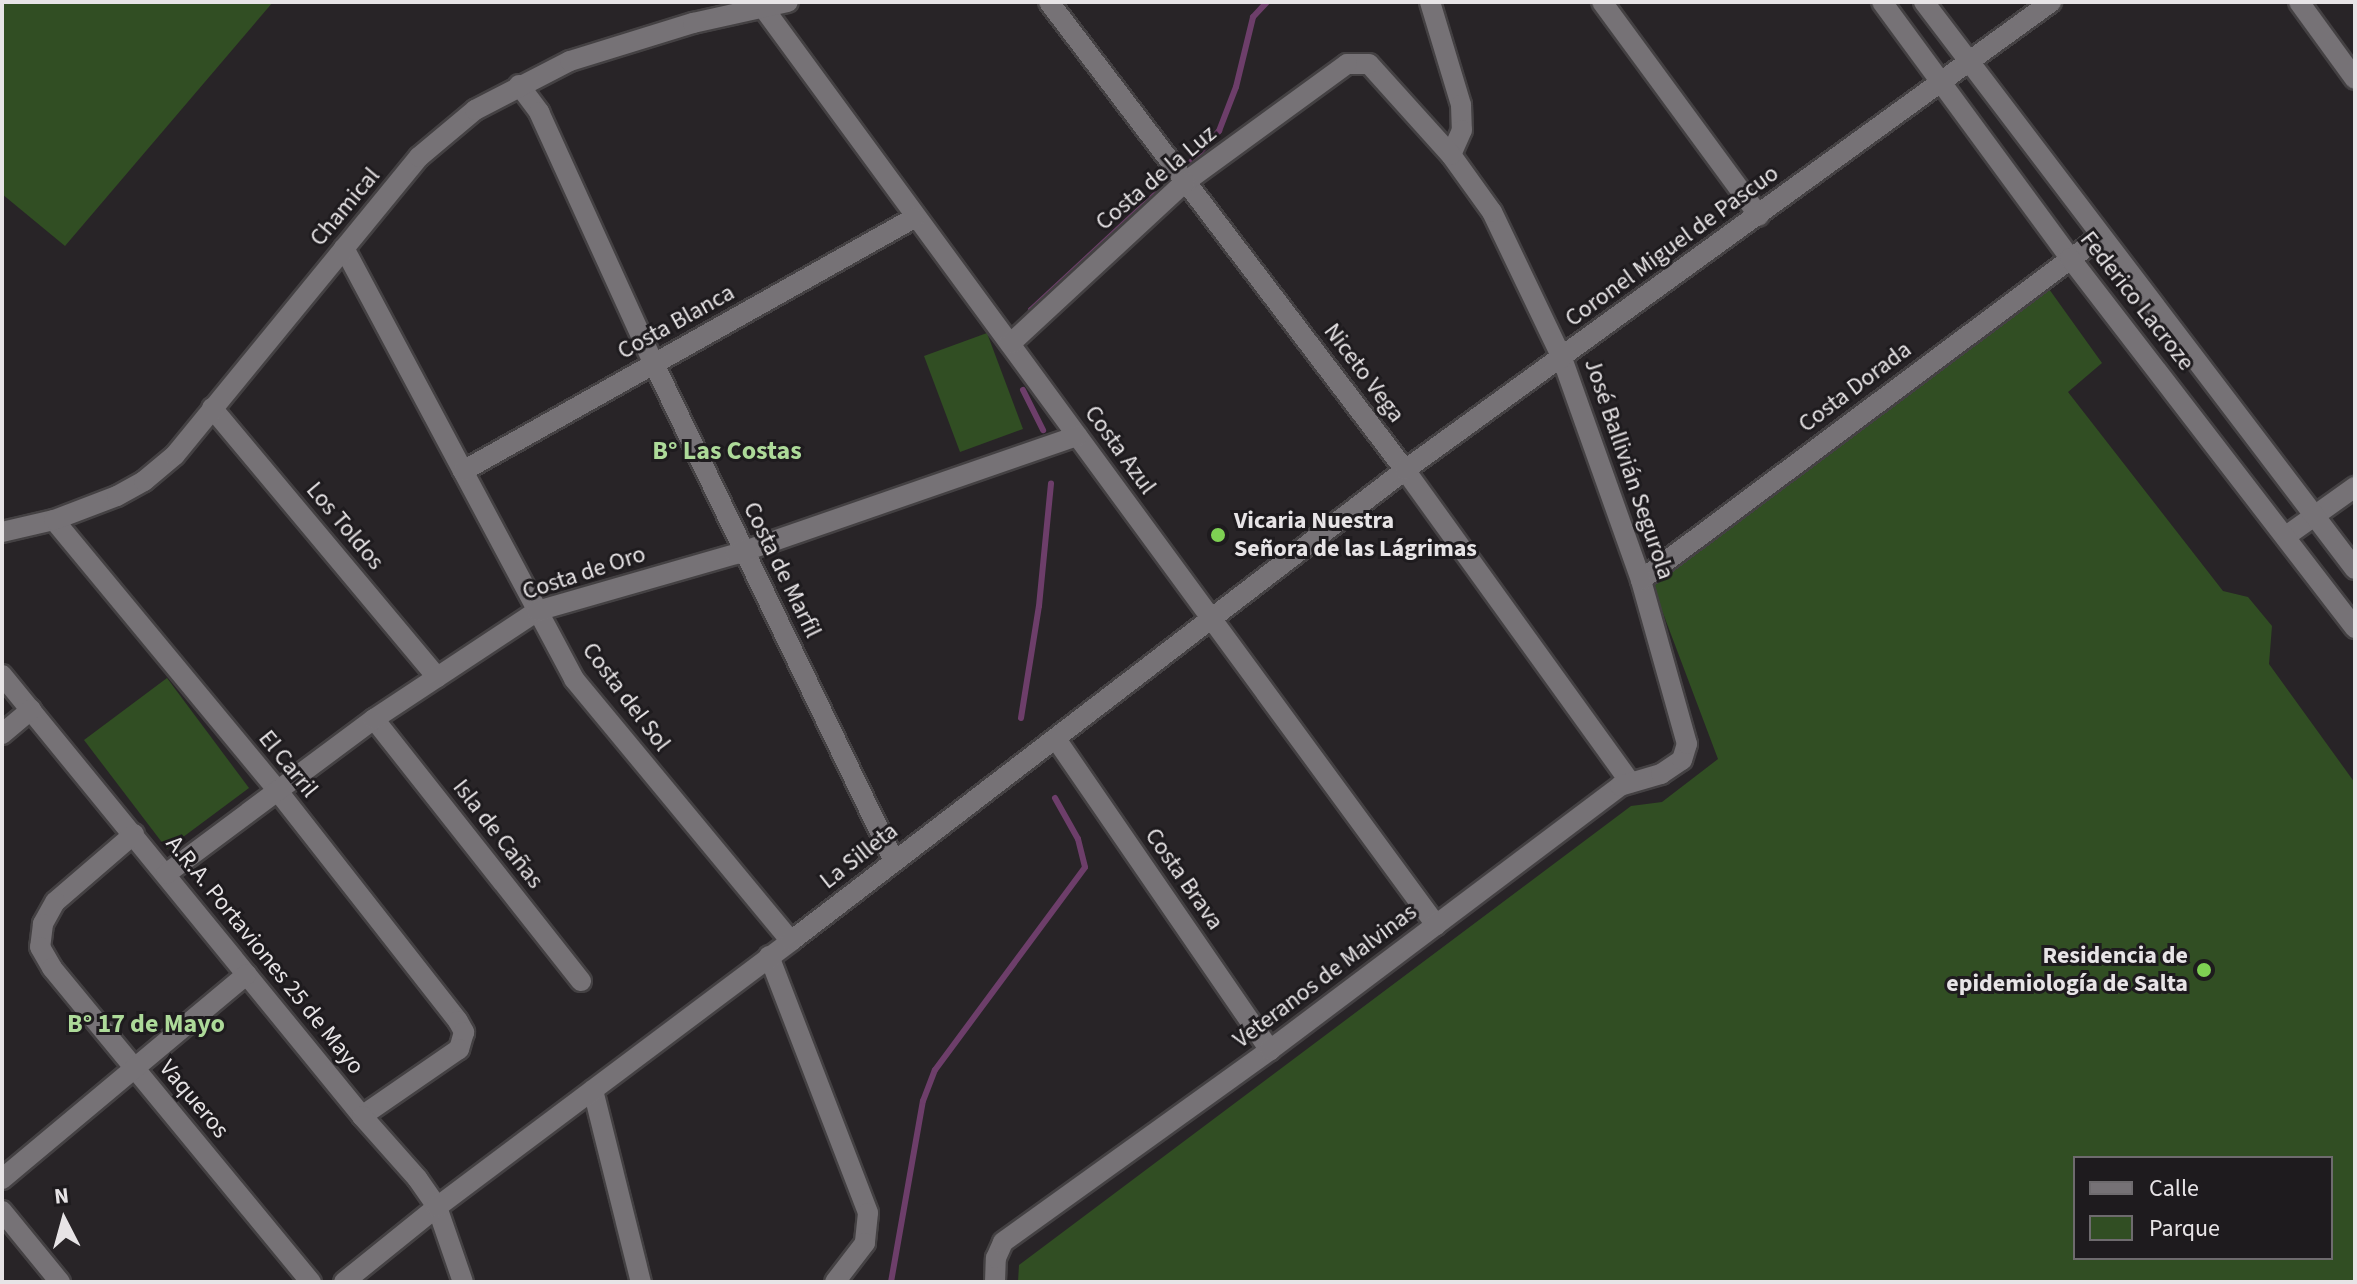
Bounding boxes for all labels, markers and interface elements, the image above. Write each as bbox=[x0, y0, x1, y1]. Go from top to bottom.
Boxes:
street label: Costa de la Luz bbox=[1090, 119, 1222, 237]
street label: Coronel Miguel de Pascuo bbox=[1560, 159, 1784, 333]
street label: Chamical bbox=[304, 162, 386, 252]
street label: Federico Lacroze bbox=[2074, 226, 2200, 376]
street label: Costa Blanca bbox=[613, 278, 739, 366]
street label: Niceto Vega bbox=[1317, 318, 1411, 428]
street label: Costa Dorada bbox=[1793, 335, 1917, 439]
street label: José Ballivián Segurola bbox=[1578, 355, 1680, 583]
street label: Costa Azul bbox=[1078, 400, 1162, 500]
district label: B° Las Costas bbox=[652, 435, 802, 467]
street label: Los Toldos bbox=[300, 476, 390, 576]
street label: Costa de Marfil bbox=[737, 497, 827, 643]
place label: Vicaria Nuestra Señora de las Lágrimas bbox=[1234, 507, 1477, 563]
marker: Vicaria Nuestra Señora de las Lágrimas bbox=[1209, 526, 1227, 544]
street label: Costa de Oro bbox=[519, 540, 649, 606]
street label: Costa del Sol bbox=[576, 637, 676, 757]
street label: El Carril bbox=[252, 725, 324, 803]
street label: Isla de Cañas bbox=[446, 774, 550, 894]
street label: La Silleta bbox=[814, 817, 904, 895]
street label: Costa Brava bbox=[1138, 823, 1230, 935]
street label: A.R.A. Portaviones 25 de Mayo bbox=[160, 830, 370, 1080]
street label: Veteranos de Malvinas bbox=[1228, 898, 1422, 1054]
place label: Residencia de epidemiología de Salta bbox=[1946, 942, 2188, 998]
marker: Residencia de epidemiología de Salta bbox=[2195, 961, 2213, 979]
district label: B° 17 de Mayo bbox=[67, 1008, 225, 1040]
street label: Vaqueros bbox=[153, 1054, 235, 1144]
legend bbox=[2073, 1156, 2333, 1260]
text: Calle bbox=[2149, 1171, 2199, 1206]
text: N bbox=[53, 1179, 70, 1213]
north arrow bbox=[24, 1180, 104, 1260]
text: Parque bbox=[2149, 1211, 2220, 1246]

